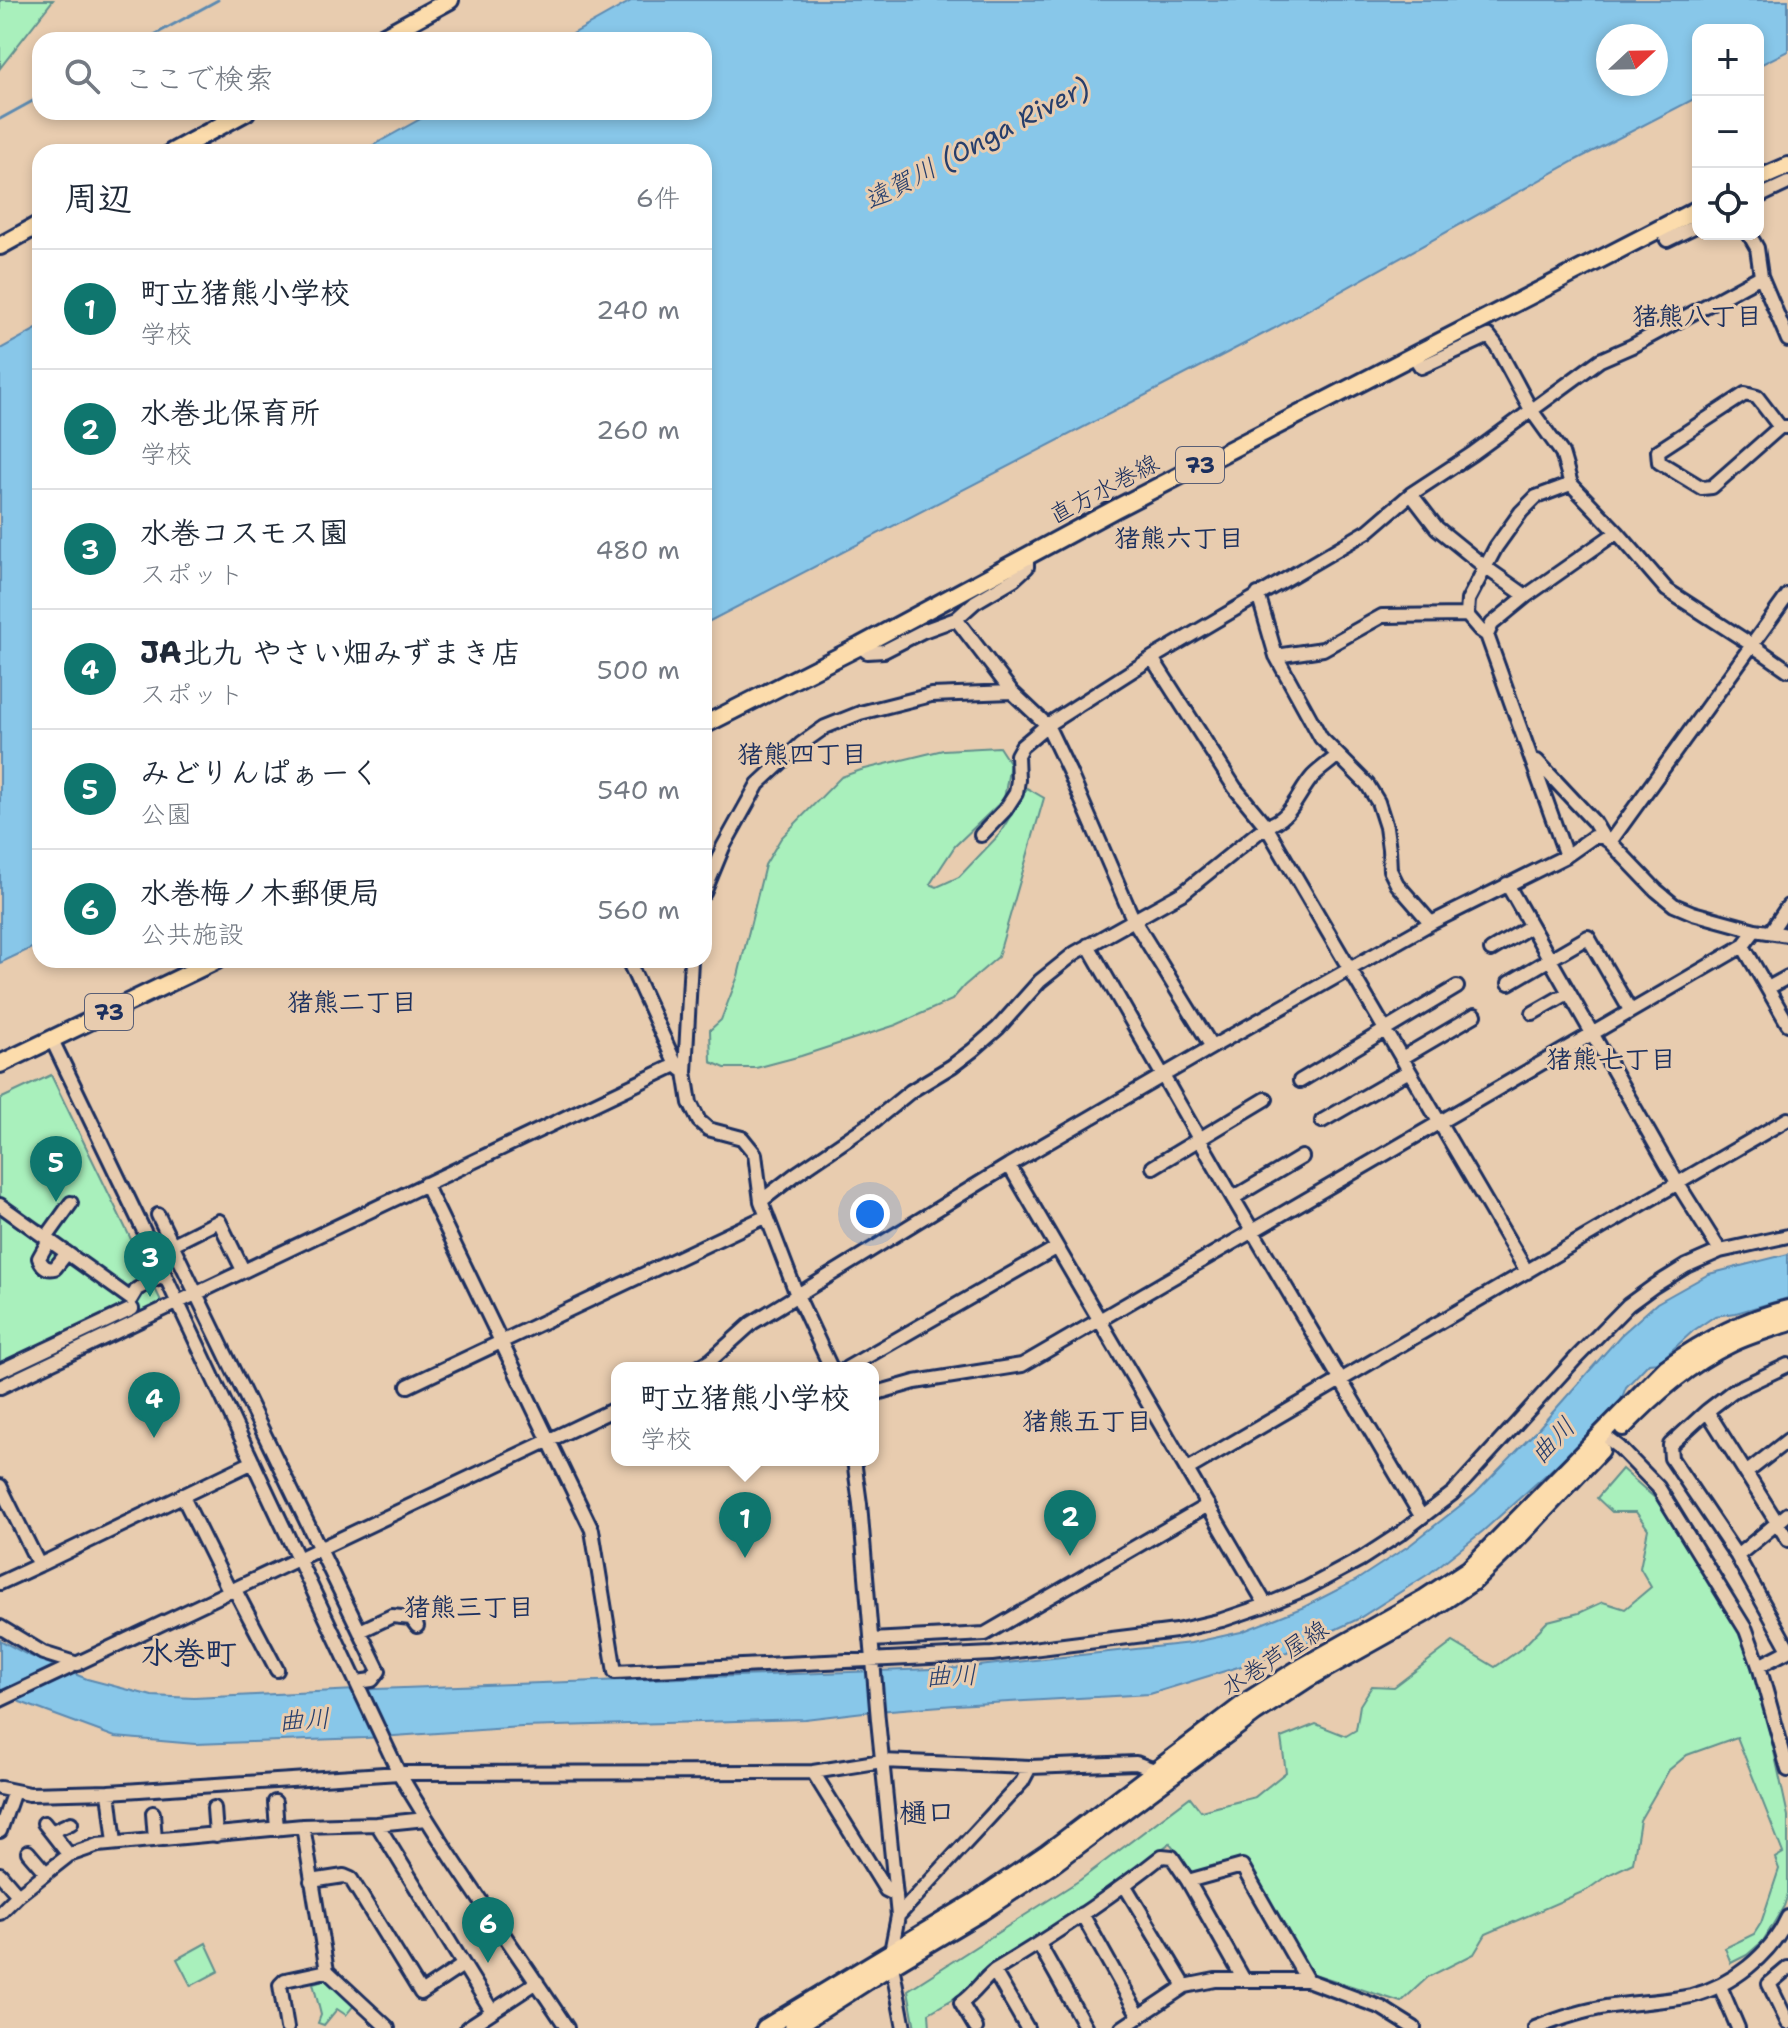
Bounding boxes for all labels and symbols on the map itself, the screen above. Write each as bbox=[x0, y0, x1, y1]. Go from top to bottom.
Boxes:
north arrow bbox=[1596, 24, 1668, 96]
water label: 遠賀川 (Onga River) bbox=[857, 69, 1095, 217]
district label: 猪熊八丁目 bbox=[1632, 298, 1762, 333]
street label: 直方水巻線 bbox=[1044, 447, 1164, 531]
road number: 73 bbox=[1176, 447, 1224, 483]
district label: 猪熊六丁目 bbox=[1114, 520, 1244, 555]
district label: 猪熊四丁目 bbox=[737, 736, 867, 771]
district label: 猪熊二丁目 bbox=[287, 984, 417, 1019]
road number: 73 bbox=[85, 994, 133, 1030]
district label: 猪熊七丁目 bbox=[1546, 1041, 1676, 1076]
pin: 5 bbox=[30, 1136, 82, 1202]
your location bbox=[850, 1194, 890, 1234]
pin: 3 bbox=[124, 1231, 176, 1297]
pin: 4 bbox=[128, 1372, 180, 1438]
district label: 猪熊五丁目 bbox=[1022, 1403, 1152, 1438]
water label: 曲川 bbox=[1521, 1409, 1583, 1471]
pin: 2 bbox=[1044, 1490, 1096, 1556]
pin: 1 bbox=[719, 1492, 771, 1558]
district label: 猪熊三丁目 bbox=[404, 1589, 534, 1624]
street label: 水巻芦屋線 bbox=[1216, 1613, 1334, 1703]
district label: 水巻町 bbox=[141, 1631, 237, 1674]
water label: 曲川 bbox=[924, 1656, 978, 1694]
water label: 曲川 bbox=[277, 1700, 331, 1738]
district label: 樋口 bbox=[899, 1793, 955, 1831]
pin: 6 bbox=[462, 1897, 514, 1963]

